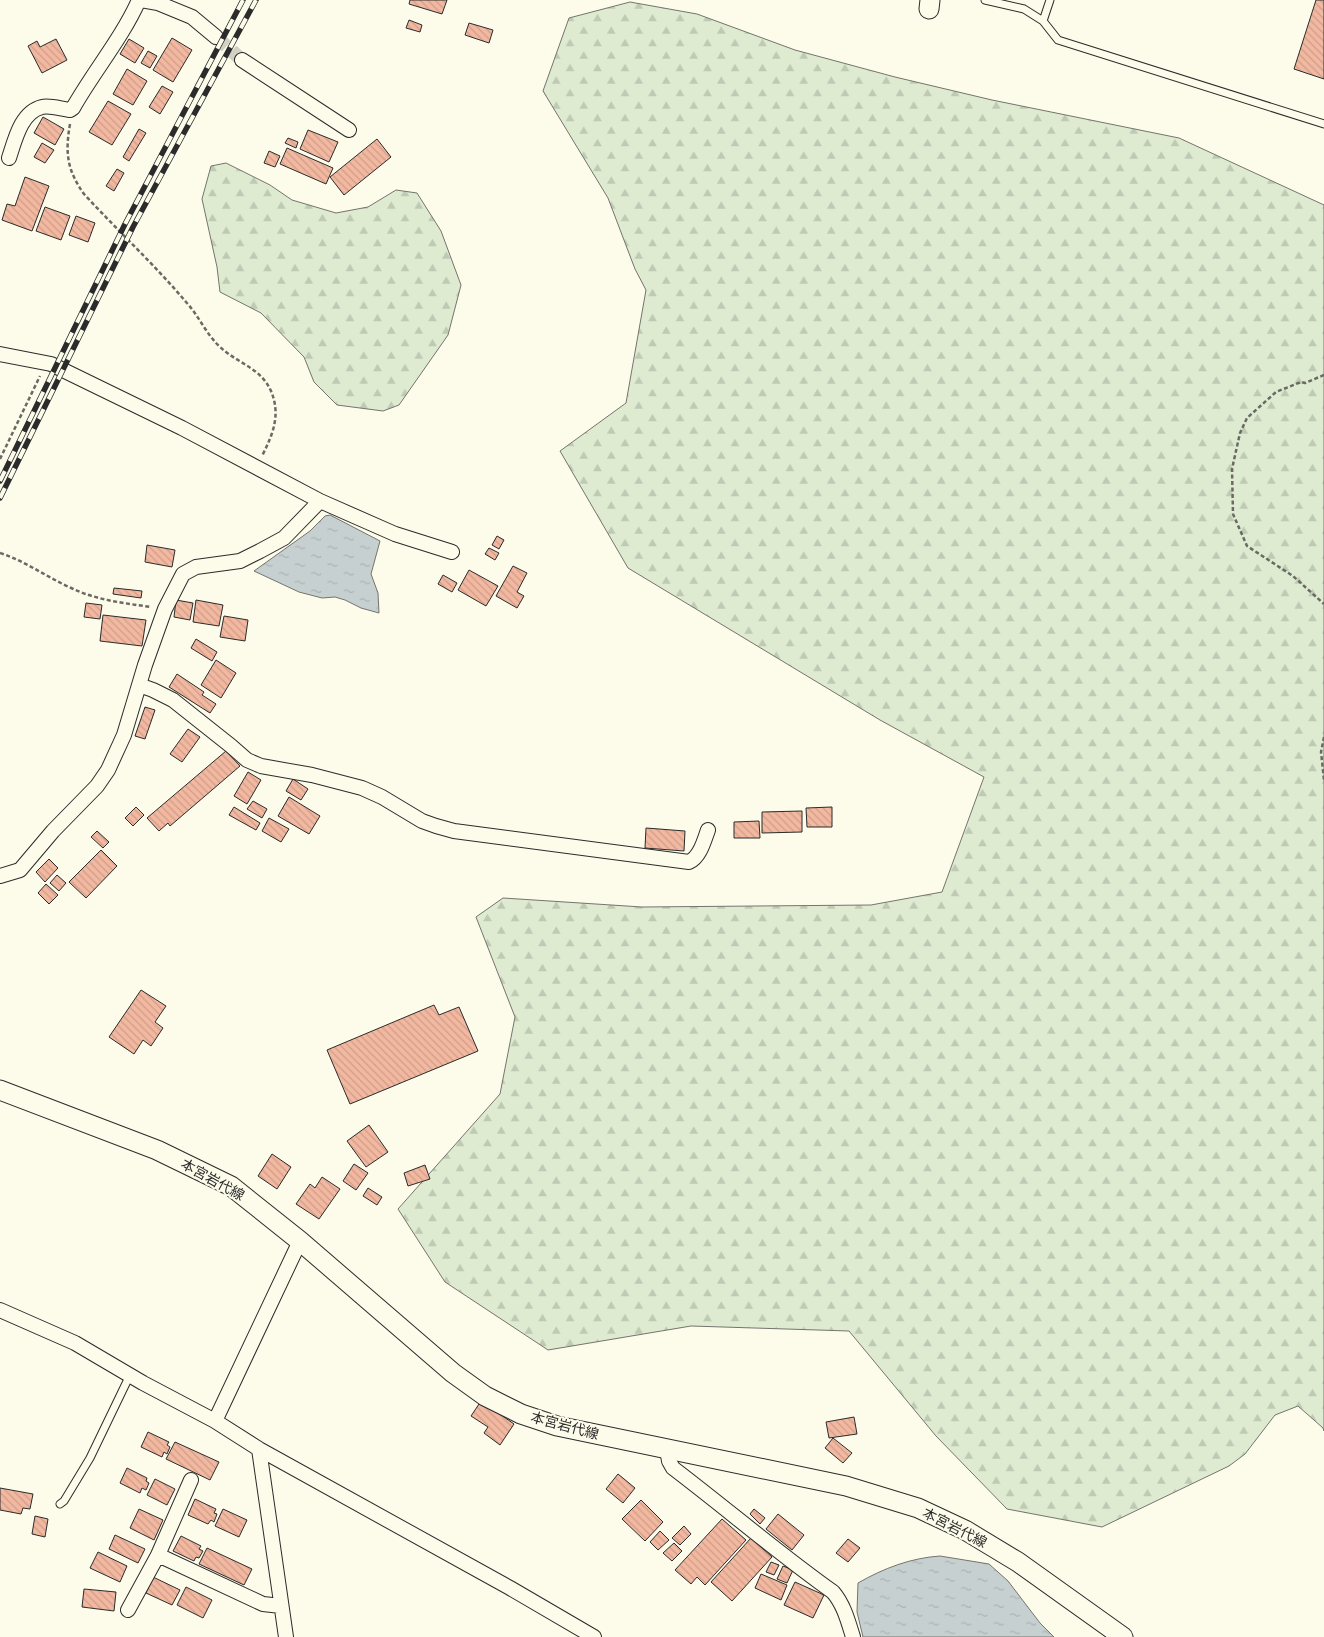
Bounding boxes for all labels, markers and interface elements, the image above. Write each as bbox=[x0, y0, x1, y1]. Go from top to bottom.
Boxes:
street label: 本宮岩代線 bbox=[178, 1155, 248, 1203]
street label: 本宮岩代線 bbox=[529, 1408, 601, 1442]
street label: 本宮岩代線 bbox=[920, 1504, 990, 1550]

